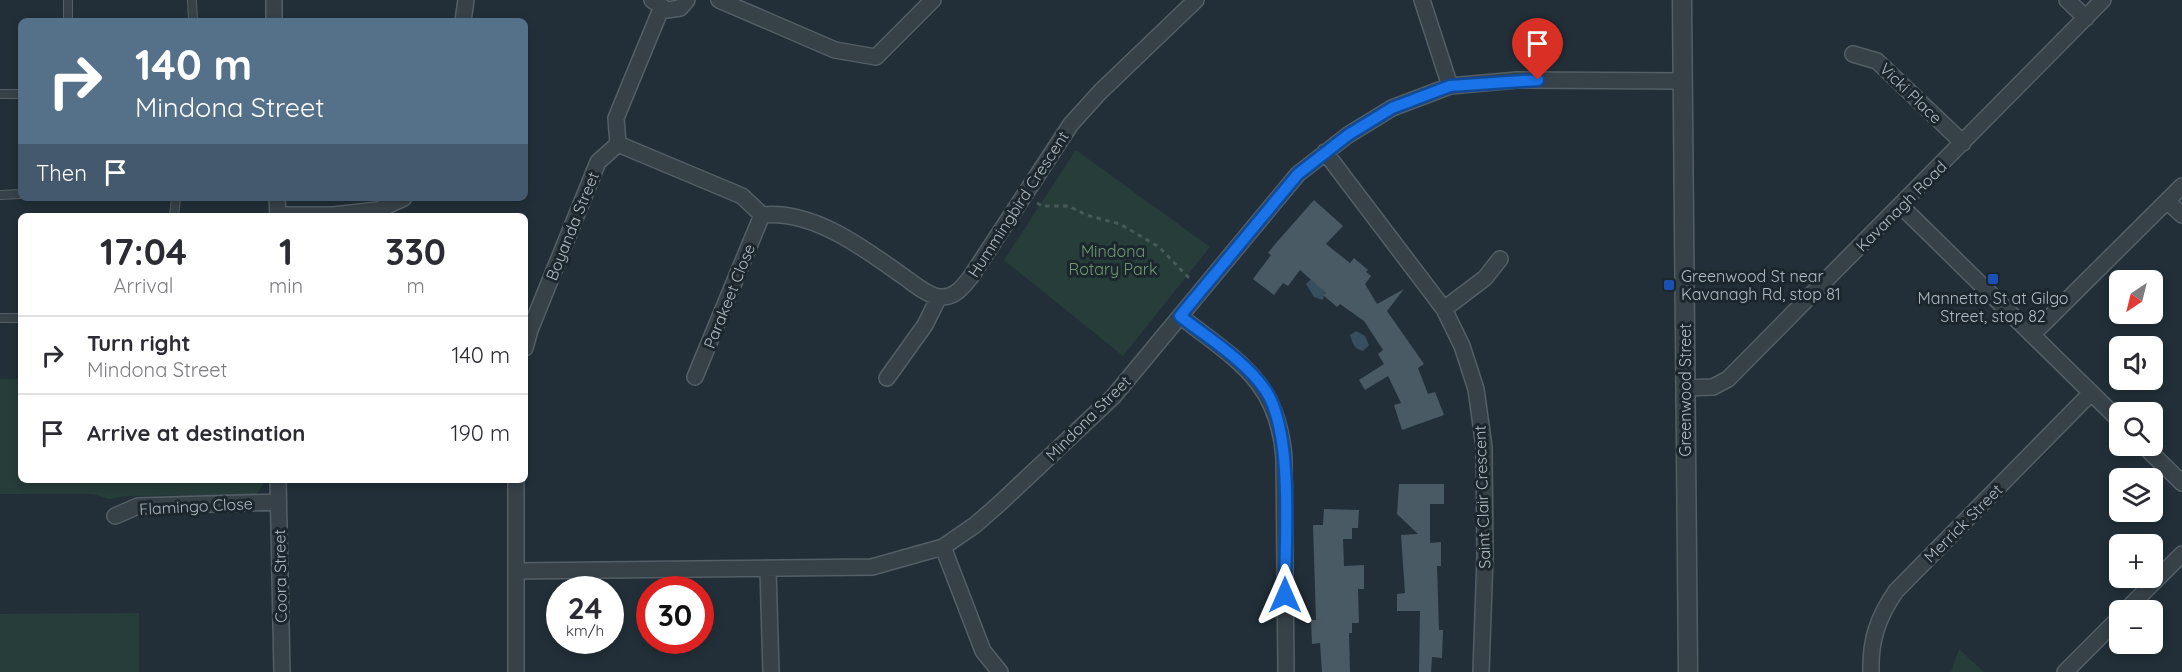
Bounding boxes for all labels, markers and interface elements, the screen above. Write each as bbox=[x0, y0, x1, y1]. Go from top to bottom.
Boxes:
pin bbox=[1512, 18, 1563, 80]
icon: arrive bbox=[1521, 27, 1554, 60]
text: 140 m bbox=[135, 38, 252, 91]
icon: right bbox=[36, 42, 114, 120]
street label: Vicki Place bbox=[1876, 58, 1946, 128]
text: Mindona Street bbox=[135, 90, 325, 124]
street label: Hummingbird Crescent bbox=[963, 127, 1073, 281]
icon: arrive bbox=[99, 156, 132, 189]
street label: Kavanagh Road bbox=[1851, 156, 1951, 256]
text: Then bbox=[36, 159, 87, 187]
street label: Boyanda Street bbox=[541, 169, 603, 283]
text: 17:04 bbox=[100, 229, 187, 274]
text: 1 bbox=[279, 229, 293, 274]
text: 330 bbox=[385, 229, 446, 274]
street label: Parakeet Close bbox=[699, 241, 759, 351]
park label: Mindona Rotary Park bbox=[1069, 241, 1157, 279]
place label: Greenwood St near Kavanagh Rd, stop 81 bbox=[1681, 266, 1841, 304]
north arrow bbox=[2109, 270, 2163, 324]
map controls bbox=[2109, 270, 2163, 654]
marker: Mannetto St at Gilgo Street, stop 82 bbox=[1986, 272, 2000, 286]
text: Arrival bbox=[114, 273, 173, 298]
text: min bbox=[269, 273, 303, 298]
text: m bbox=[406, 273, 425, 298]
marker: Greenwood St near Kavanagh Rd, stop 81 bbox=[1662, 278, 1676, 292]
place label: Mannetto St at Gilgo Street, stop 82 bbox=[1918, 288, 2068, 326]
street label: Greenwood Street bbox=[1675, 323, 1695, 457]
text: Turn right bbox=[87, 329, 191, 357]
button: sound bbox=[2109, 336, 2163, 390]
icon: right bbox=[36, 339, 69, 372]
text: 140 m bbox=[451, 341, 510, 369]
text: Mindona Street bbox=[87, 357, 227, 382]
street label: Mindona Street bbox=[1041, 371, 1135, 465]
button: search bbox=[2109, 402, 2163, 456]
icon: arrive bbox=[36, 417, 69, 450]
text: Arrive at destination bbox=[87, 419, 305, 447]
text: 190 m bbox=[450, 419, 510, 447]
street label: Saint Clair Crescent bbox=[1469, 425, 1495, 569]
button: layers bbox=[2109, 468, 2163, 522]
street label: Merrick Street bbox=[1920, 480, 2006, 566]
street label: Flamingo Close bbox=[139, 493, 253, 519]
street label: Coora Street bbox=[269, 529, 291, 623]
button: + bbox=[2109, 534, 2163, 588]
position arrow bbox=[1253, 563, 1317, 627]
speed limit sign: 30 bbox=[636, 576, 714, 654]
text: 24 bbox=[568, 589, 602, 627]
button: − bbox=[2109, 600, 2163, 654]
text: km/h bbox=[566, 621, 604, 640]

